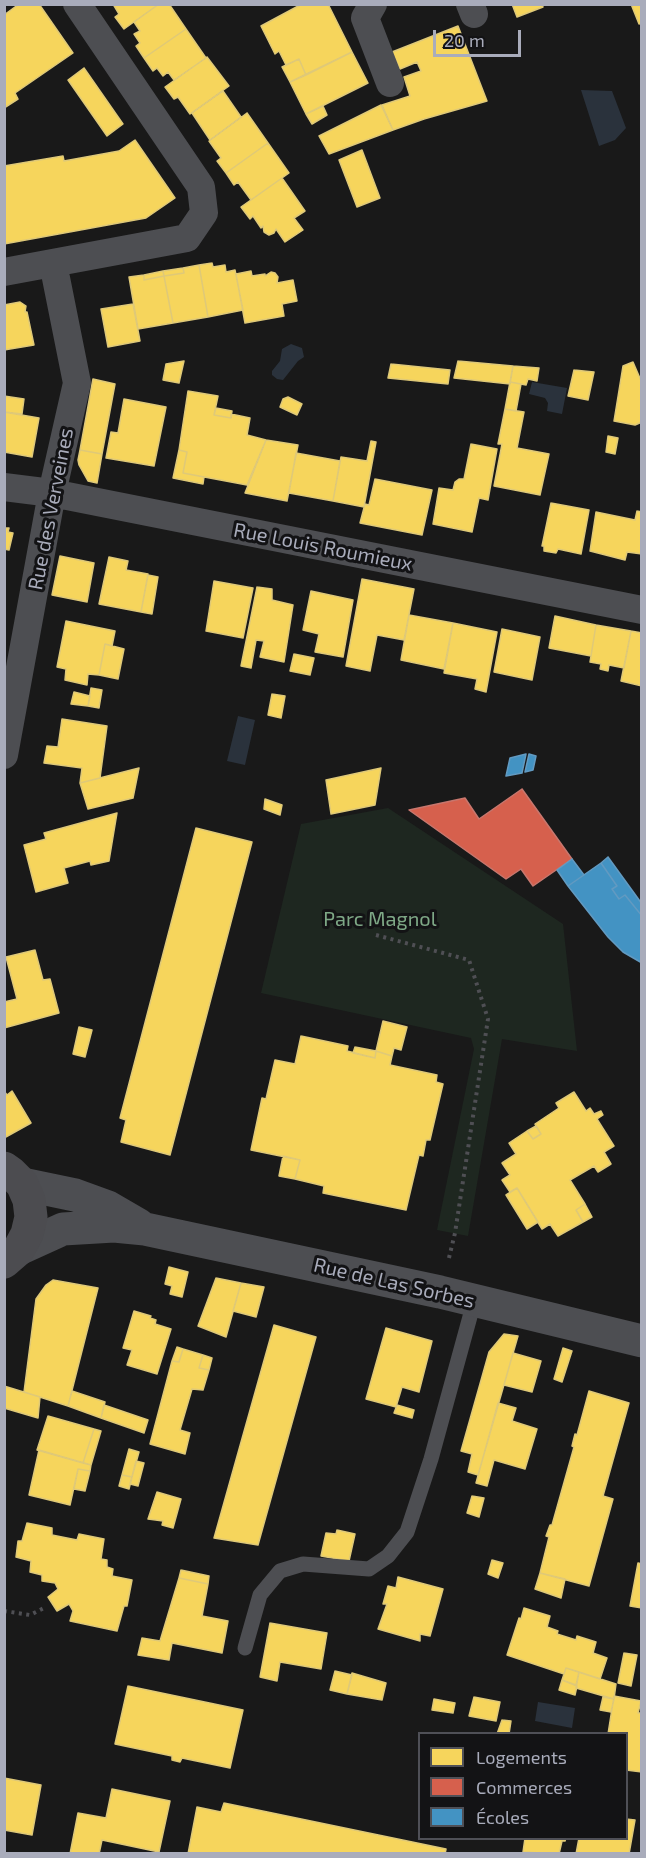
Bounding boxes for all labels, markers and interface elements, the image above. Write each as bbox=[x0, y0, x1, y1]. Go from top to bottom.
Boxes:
scale bar bbox=[436, 18, 524, 56]
text: 20 m bbox=[444, 29, 485, 51]
street label: Rue des Verveines bbox=[24, 426, 78, 592]
street label: Rue Louis Roumieux bbox=[232, 518, 414, 576]
park label: Parc Magnol bbox=[323, 907, 437, 931]
street label: Rue de Las Sorbes bbox=[311, 1253, 477, 1313]
legend bbox=[418, 1732, 628, 1840]
text: Logements bbox=[476, 1746, 567, 1768]
text: Commerces bbox=[476, 1776, 572, 1798]
text: Écoles bbox=[476, 1806, 529, 1828]

